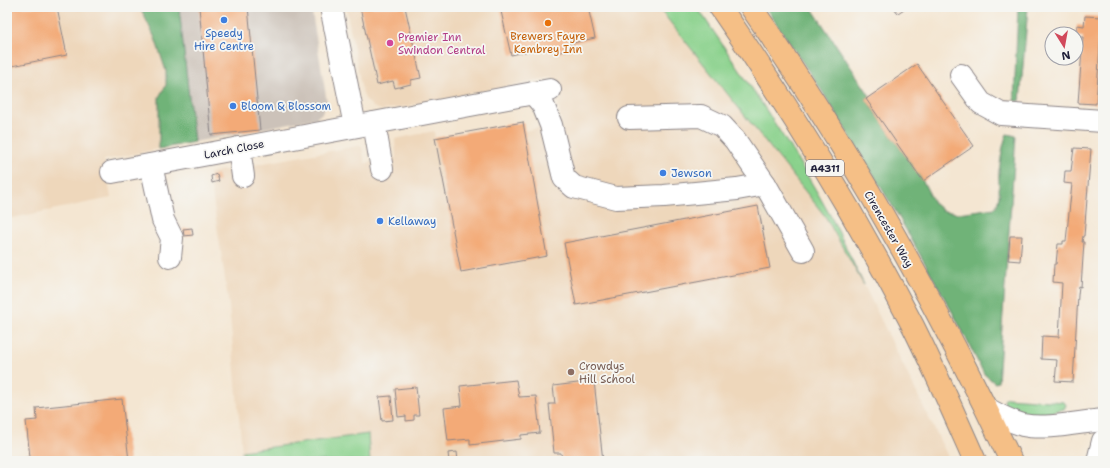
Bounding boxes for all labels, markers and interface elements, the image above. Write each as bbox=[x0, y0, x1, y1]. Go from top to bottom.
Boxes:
marker: Speedy Hire Centre bbox=[219, 15, 229, 25]
marker: Brewers Fayre Kembrey Inn bbox=[543, 18, 553, 28]
place label: Speedy Hire Centre bbox=[194, 26, 254, 54]
north arrow bbox=[1044, 26, 1084, 66]
place label: Brewers Fayre Kembrey Inn bbox=[510, 29, 586, 57]
place label: Premier Inn Swindon Central bbox=[398, 30, 486, 58]
marker: Premier Inn Swindon Central bbox=[385, 38, 395, 48]
text: N bbox=[1060, 47, 1072, 64]
place label: Bloom & Blossom bbox=[241, 99, 332, 114]
marker: Bloom & Blossom bbox=[228, 101, 238, 111]
street label: Larch Close bbox=[203, 136, 265, 163]
road number: A4311 bbox=[806, 160, 844, 176]
place label: Jewson bbox=[671, 166, 712, 181]
marker: Jewson bbox=[658, 168, 668, 178]
street label: Cirencester Way bbox=[861, 188, 917, 270]
place label: Kellaway bbox=[388, 214, 436, 229]
marker: Kellaway bbox=[375, 216, 385, 226]
place label: Crowdys Hill School bbox=[579, 359, 636, 387]
marker: Crowdys Hill School bbox=[566, 367, 576, 377]

